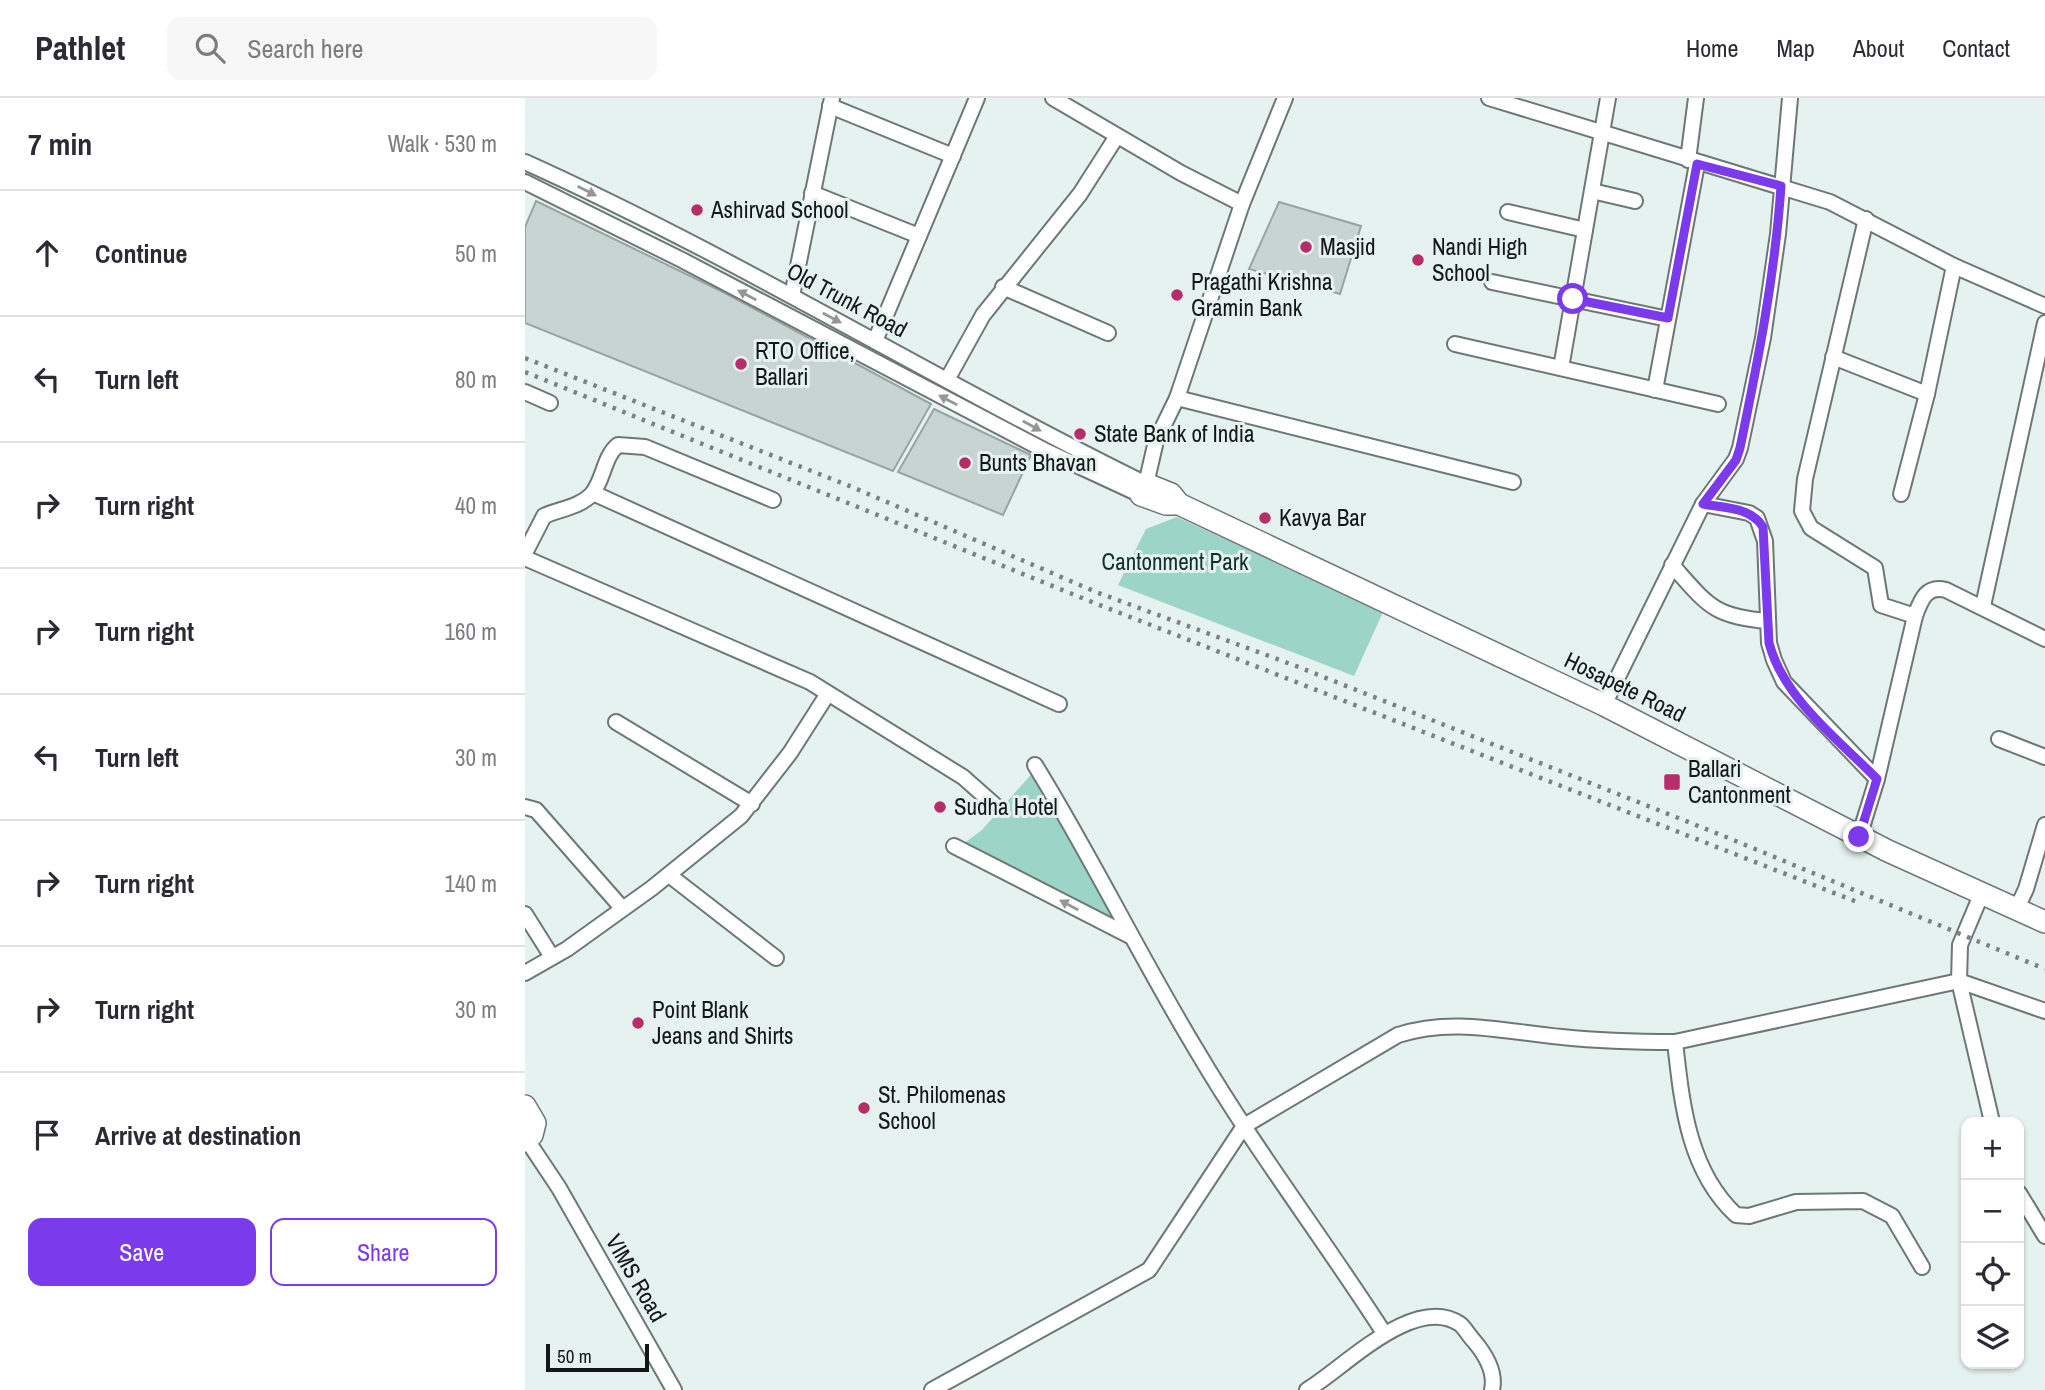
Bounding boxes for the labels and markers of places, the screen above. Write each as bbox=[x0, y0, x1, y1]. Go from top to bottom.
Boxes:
place label: Ashirvad School bbox=[710, 194, 848, 225]
marker: Ashirvad School bbox=[689, 202, 705, 218]
place label: Masjid bbox=[1320, 231, 1376, 262]
place label: Nandi High School bbox=[1432, 231, 1527, 288]
marker: Masjid bbox=[1298, 239, 1314, 255]
marker: Nandi High School bbox=[1410, 252, 1426, 268]
place label: Pragathi Krishna Gramin Bank bbox=[1191, 266, 1333, 323]
marker: Pragathi Krishna Gramin Bank bbox=[1169, 287, 1185, 303]
place label: RTO Office, Ballari bbox=[755, 335, 855, 392]
marker: RTO Office, Ballari bbox=[733, 356, 749, 372]
place label: State Bank of India bbox=[1094, 418, 1255, 449]
marker: State Bank of India bbox=[1072, 426, 1088, 442]
place label: Bunts Bhavan bbox=[979, 447, 1096, 478]
marker: Bunts Bhavan bbox=[957, 455, 973, 471]
place label: Kavya Bar bbox=[1279, 502, 1367, 533]
marker: Kavya Bar bbox=[1257, 510, 1273, 526]
place label: Ballari Cantonment bbox=[1688, 753, 1791, 810]
marker: Ballari Cantonment bbox=[1662, 772, 1682, 792]
place label: Sudha Hotel bbox=[954, 791, 1058, 822]
marker: Sudha Hotel bbox=[932, 799, 948, 815]
place label: Point Blank Jeans and Shirts bbox=[652, 994, 794, 1051]
marker: Point Blank Jeans and Shirts bbox=[630, 1015, 646, 1031]
place label: St. Philomenas School bbox=[878, 1079, 1006, 1136]
marker: St. Philomenas School bbox=[856, 1100, 872, 1116]

